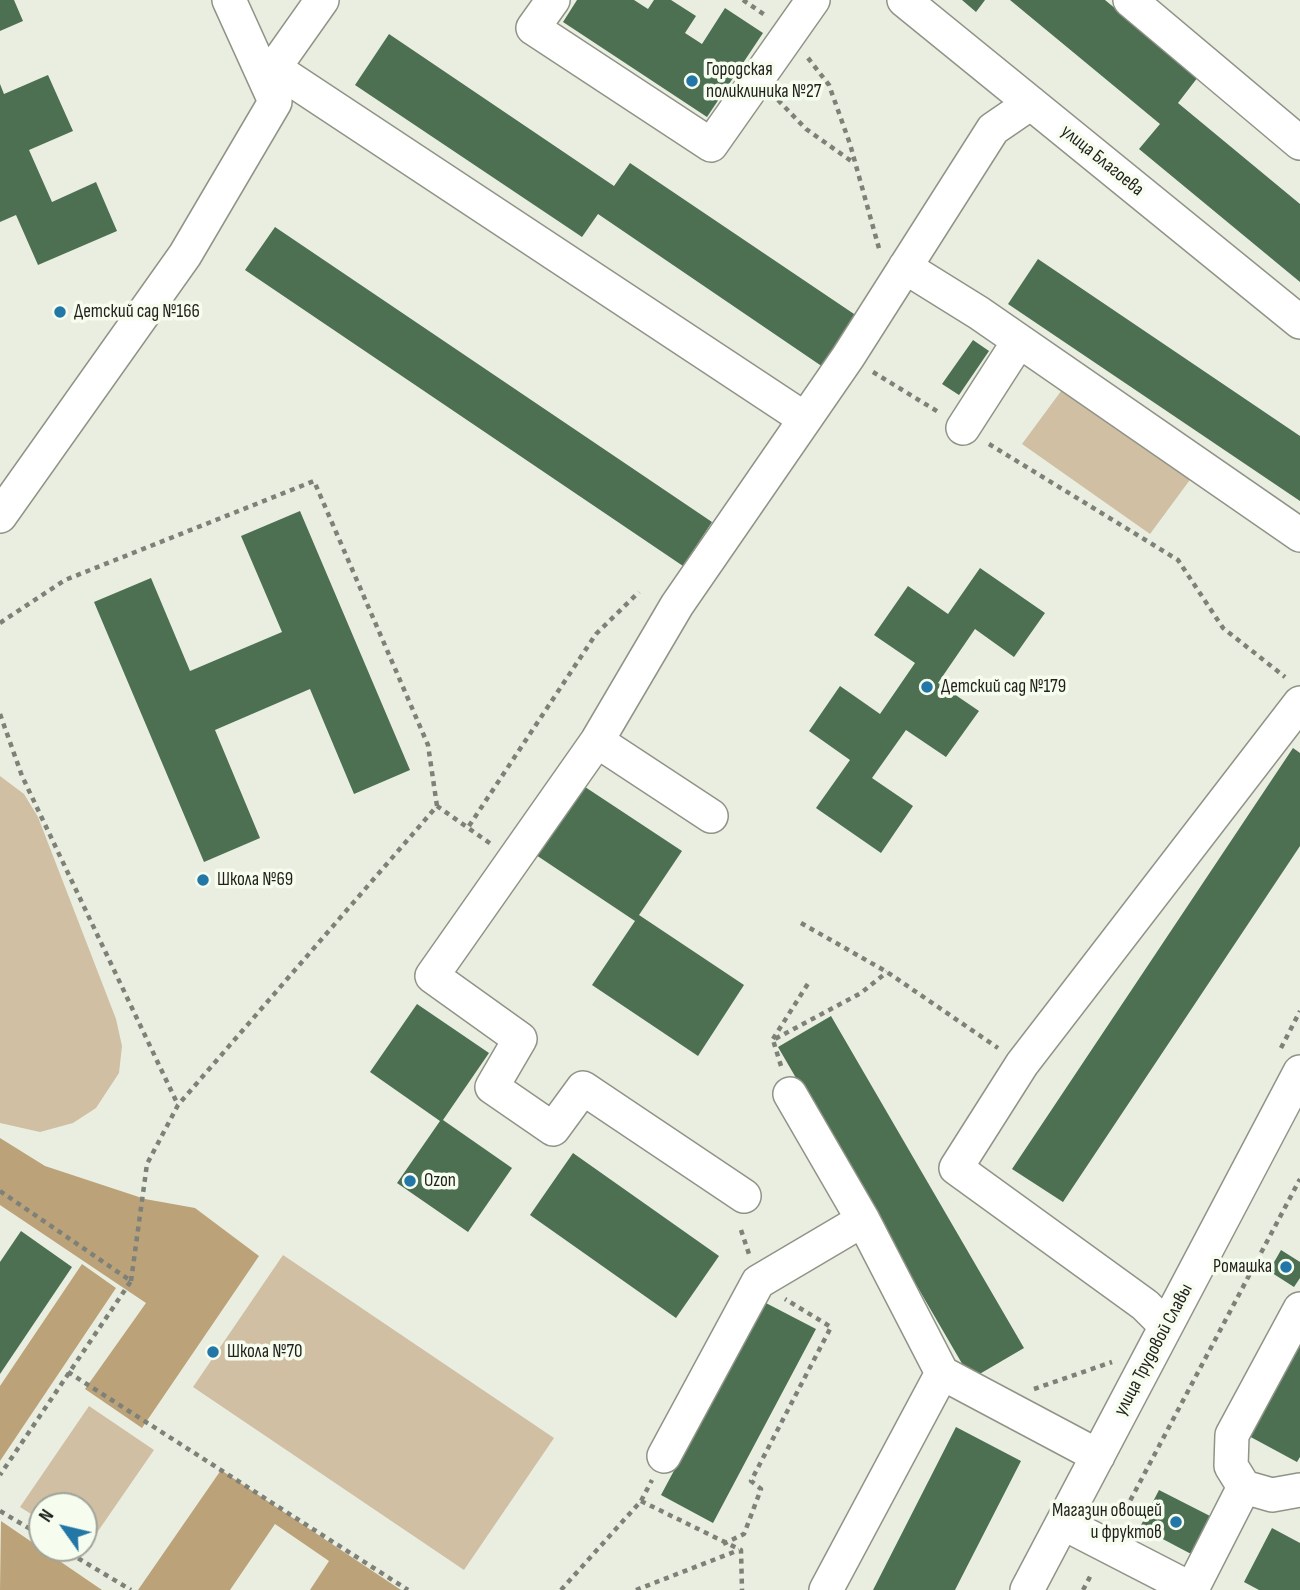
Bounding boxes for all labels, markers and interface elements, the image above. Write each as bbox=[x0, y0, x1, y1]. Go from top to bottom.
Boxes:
place label: Городская поликлиника №27 bbox=[706, 59, 821, 103]
marker: Городская поликлиника №27 bbox=[684, 73, 700, 89]
street label: улица Благоева bbox=[1056, 121, 1148, 201]
place label: Детский сад №166 bbox=[74, 301, 200, 323]
marker: Детский сад №166 bbox=[52, 304, 68, 320]
place label: Детский сад №179 bbox=[941, 676, 1066, 698]
marker: Детский сад №179 bbox=[919, 679, 935, 695]
place label: Школа №69 bbox=[217, 869, 293, 891]
marker: Школа №69 bbox=[195, 872, 211, 888]
place label: Ozon bbox=[424, 1170, 456, 1192]
marker: Ozon bbox=[402, 1173, 418, 1189]
place label: Ромашка bbox=[1213, 1256, 1272, 1278]
marker: Ромашка bbox=[1278, 1259, 1294, 1275]
street label: улица Трудовой Славы bbox=[1110, 1280, 1198, 1420]
place label: Школа №70 bbox=[227, 1341, 302, 1363]
marker: Школа №70 bbox=[205, 1344, 221, 1360]
north arrow bbox=[28, 1492, 98, 1562]
place label: Магазин овощей и фруктов bbox=[1052, 1500, 1162, 1544]
text: N bbox=[34, 1505, 59, 1527]
marker: Магазин овощей и фруктов bbox=[1168, 1514, 1184, 1530]

